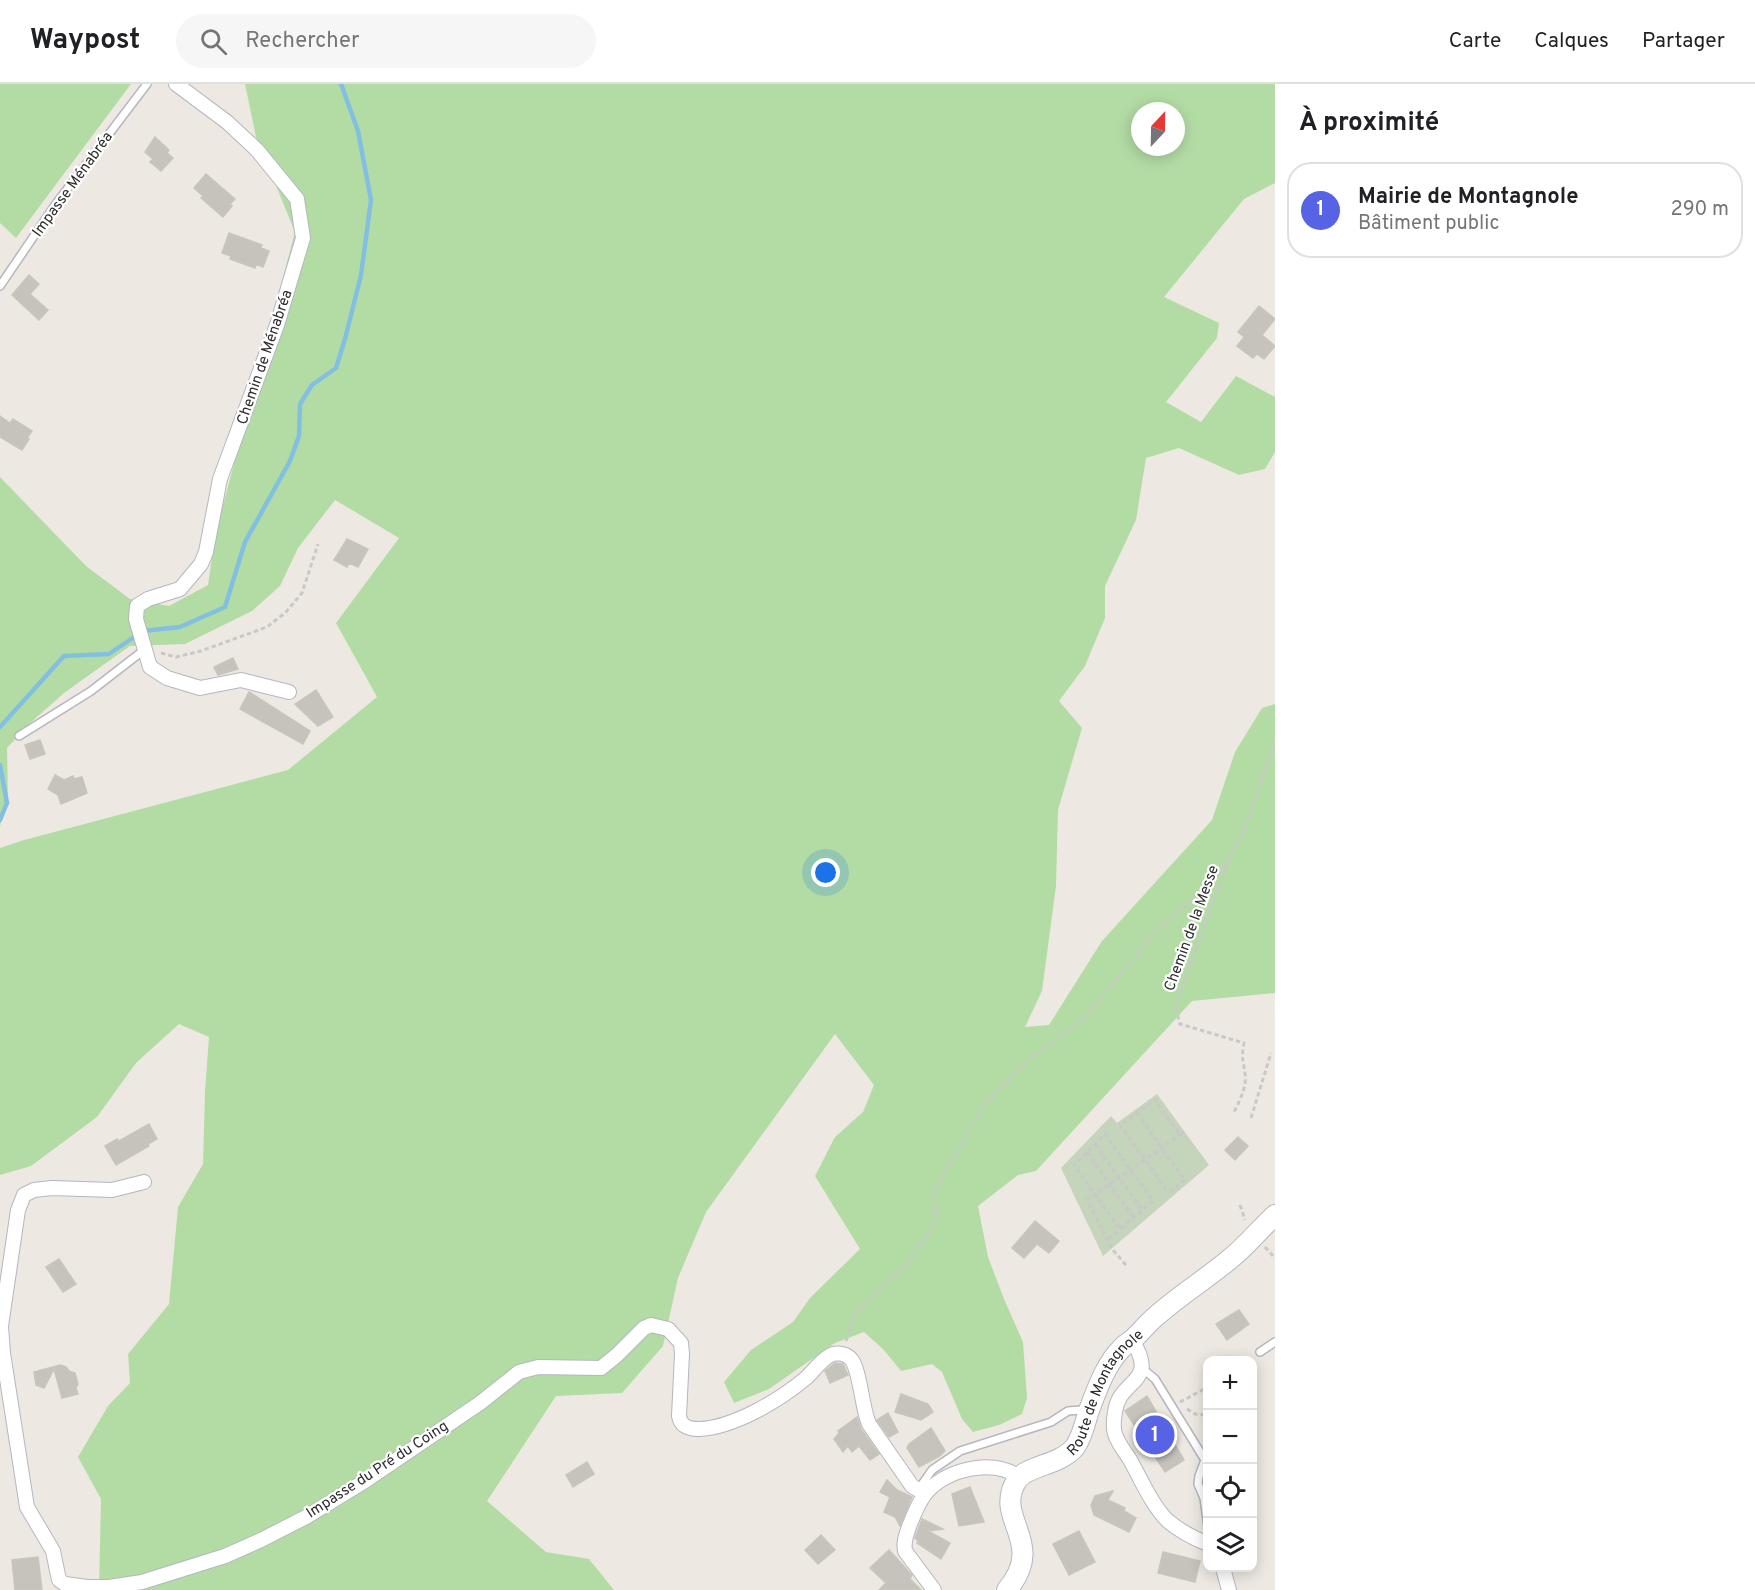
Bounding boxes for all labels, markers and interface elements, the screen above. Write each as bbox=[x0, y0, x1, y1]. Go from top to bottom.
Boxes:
search box bbox=[176, 14, 596, 68]
text: Waypost bbox=[30, 23, 140, 59]
icon: search bbox=[197, 25, 230, 58]
text: Rechercher bbox=[245, 28, 360, 55]
text: Carte bbox=[1449, 28, 1501, 55]
text: Calques bbox=[1534, 28, 1609, 55]
text: Partager bbox=[1642, 28, 1725, 55]
north arrow bbox=[1131, 102, 1185, 156]
text: À proximité bbox=[1299, 107, 1439, 140]
street label: Impasse Ménabréa bbox=[29, 129, 118, 241]
text: Mairie de Montagnole bbox=[1358, 184, 1578, 211]
text: 1 bbox=[1317, 197, 1325, 223]
text: 290 m bbox=[1671, 197, 1729, 223]
text: Bâtiment public bbox=[1358, 211, 1499, 237]
street label: Chemin de Ménabréa bbox=[233, 288, 297, 427]
your location bbox=[811, 858, 840, 887]
street label: Chemin de la Messe bbox=[1161, 863, 1224, 994]
street label: Route de Montagnole bbox=[1064, 1326, 1148, 1461]
map controls bbox=[1203, 1356, 1257, 1572]
button: + bbox=[1203, 1356, 1257, 1410]
button: − bbox=[1203, 1410, 1257, 1464]
pin: 1 bbox=[1136, 1412, 1174, 1458]
street label: Impasse du Pré du Coing bbox=[303, 1417, 452, 1523]
button: locate bbox=[1203, 1464, 1257, 1518]
button: layers bbox=[1203, 1518, 1257, 1572]

